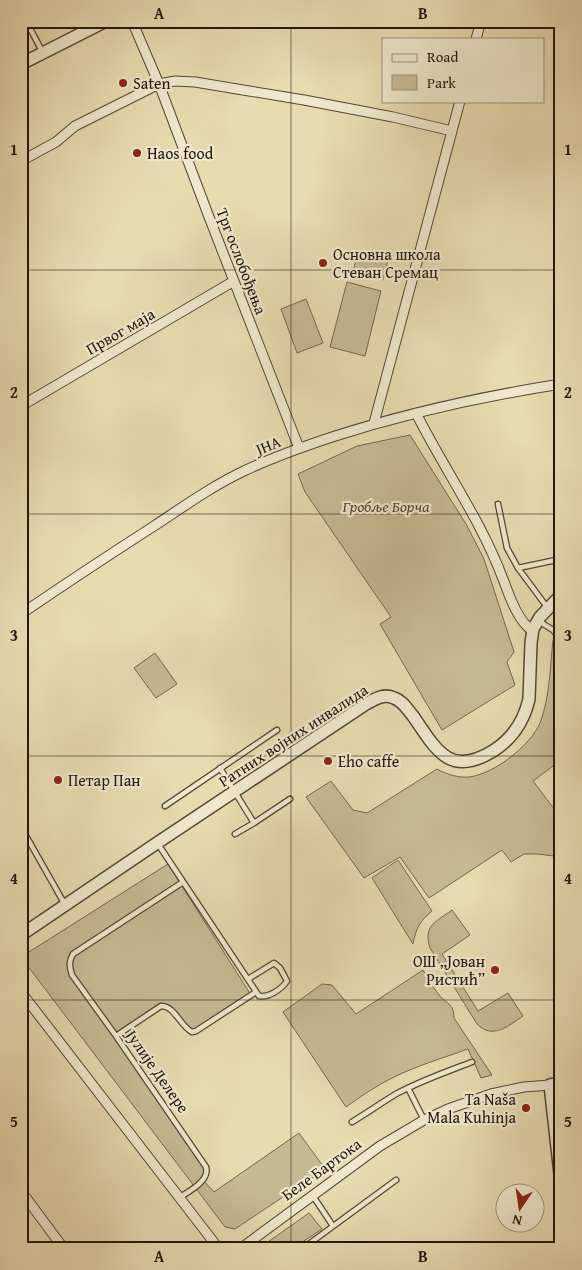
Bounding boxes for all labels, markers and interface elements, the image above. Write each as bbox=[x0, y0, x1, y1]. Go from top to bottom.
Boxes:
text: A bbox=[154, 1, 165, 25]
text: B bbox=[418, 1, 428, 25]
legend bbox=[382, 38, 544, 102]
text: Road bbox=[427, 46, 458, 67]
place label: Saten bbox=[133, 71, 171, 95]
text: Park bbox=[427, 72, 456, 93]
marker: Saten bbox=[117, 77, 129, 89]
text: 1 bbox=[10, 137, 18, 161]
text: 1 bbox=[564, 137, 572, 161]
place label: Haos food bbox=[147, 141, 214, 165]
marker: Haos food bbox=[131, 147, 143, 159]
street label: Трг ослобођења bbox=[211, 204, 273, 318]
place label: Основна школа Стеван Сремац bbox=[333, 242, 441, 284]
marker: Основна школа Стеван Сремац bbox=[317, 257, 329, 269]
street label: Првог маја bbox=[81, 301, 159, 360]
text: 2 bbox=[10, 380, 18, 404]
text: 2 bbox=[564, 380, 572, 404]
street label: ЈНА bbox=[250, 429, 285, 462]
park label: Гробље Борча bbox=[341, 494, 430, 518]
text: 3 bbox=[10, 623, 18, 647]
text: 3 bbox=[564, 623, 572, 647]
street label: Ратних војних инвалида bbox=[213, 677, 373, 792]
place label: Eho caffe bbox=[338, 749, 399, 773]
marker: Eho caffe bbox=[322, 755, 334, 767]
place label: Петар Пан bbox=[68, 768, 141, 792]
marker: Петар Пан bbox=[52, 774, 64, 786]
text: 4 bbox=[10, 866, 18, 890]
text: 4 bbox=[564, 866, 572, 890]
place label: ОШ „Јован Ристић” bbox=[413, 949, 485, 991]
marker: ОШ „Јован Ристић” bbox=[489, 964, 501, 976]
street label: Јулије Делере bbox=[119, 1023, 196, 1118]
place label: Ta Naša Mala Kuhinja bbox=[427, 1087, 516, 1129]
marker: Ta Naša Mala Kuhinja bbox=[520, 1102, 532, 1114]
text: 5 bbox=[10, 1109, 18, 1133]
text: 5 bbox=[564, 1109, 572, 1133]
street label: Беле Бартока bbox=[276, 1132, 366, 1206]
north arrow bbox=[494, 1182, 544, 1232]
text: N bbox=[510, 1210, 524, 1231]
text: A bbox=[154, 1244, 165, 1268]
text: B bbox=[418, 1244, 428, 1268]

